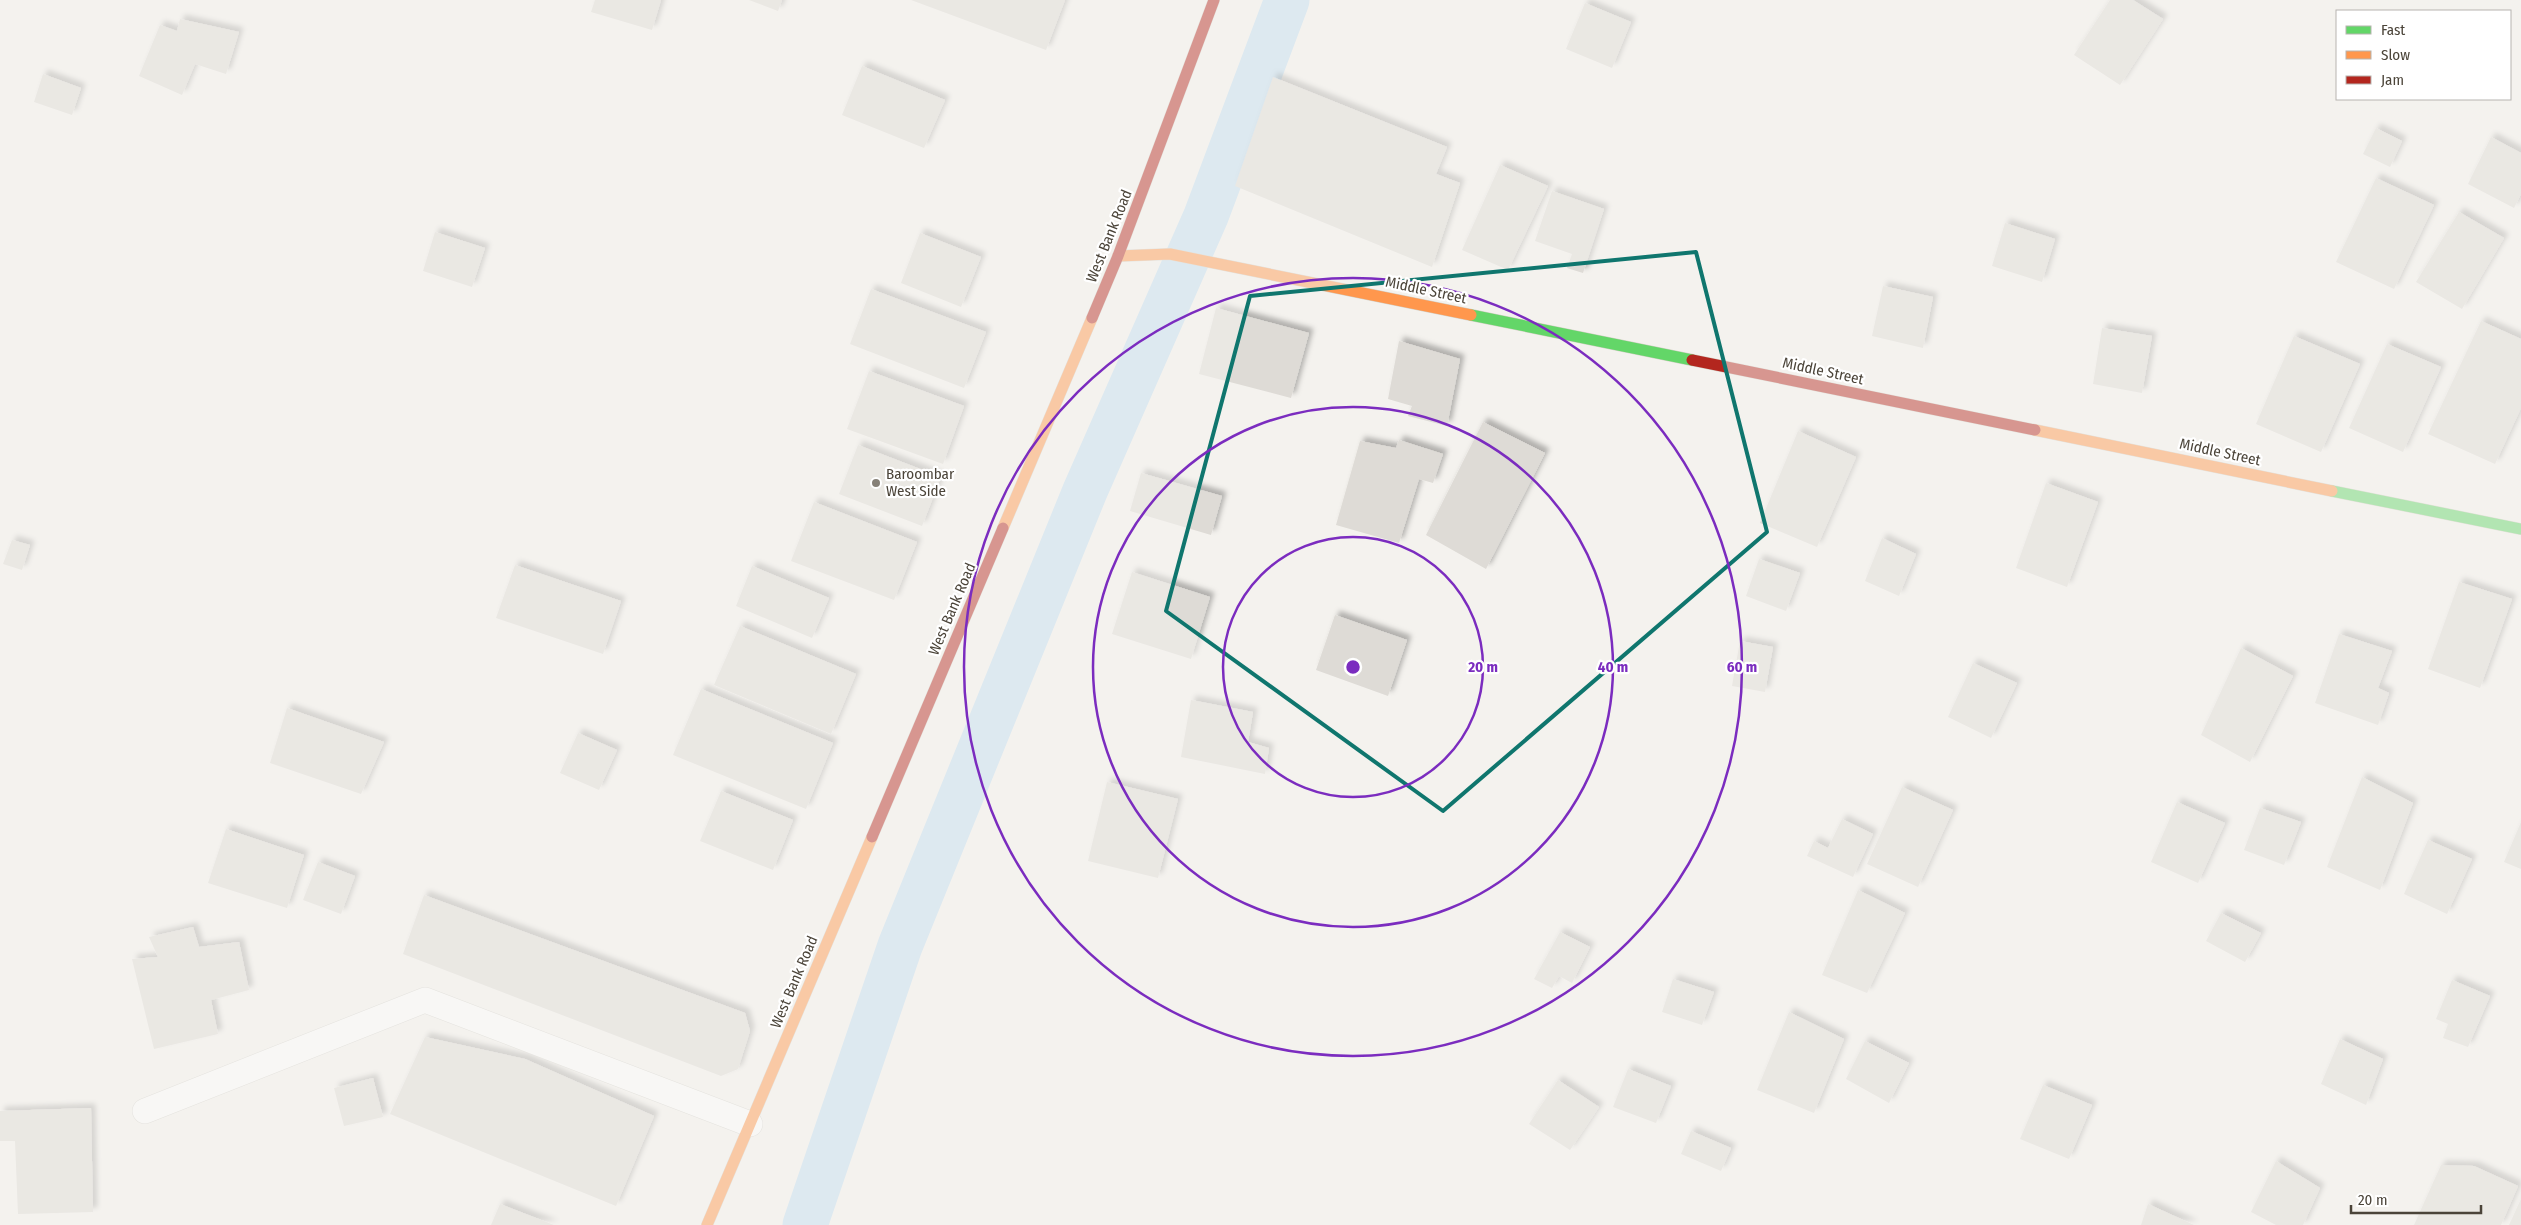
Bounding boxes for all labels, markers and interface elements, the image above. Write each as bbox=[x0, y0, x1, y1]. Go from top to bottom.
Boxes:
legend bbox=[2336, 10, 2511, 100]
text: Fast bbox=[2381, 21, 2405, 39]
text: Slow bbox=[2381, 46, 2410, 64]
text: Jam bbox=[2381, 71, 2404, 89]
street label: West Bank Road bbox=[1082, 187, 1136, 285]
street label: Middle Street bbox=[1384, 273, 1468, 307]
street label: Middle Street bbox=[1781, 354, 1865, 388]
street label: Middle Street bbox=[2178, 435, 2262, 469]
place label: Baroombar West Side bbox=[886, 465, 955, 500]
marker: Baroombar West Side bbox=[870, 477, 882, 489]
street label: West Bank Road bbox=[924, 560, 980, 658]
centre of rings bbox=[1344, 658, 1362, 676]
text: 20 m bbox=[1467, 658, 1498, 676]
text: 40 m bbox=[1598, 658, 1628, 676]
text: 60 m bbox=[1727, 658, 1757, 676]
street label: West Bank Road bbox=[766, 933, 822, 1031]
scale bar bbox=[2351, 1182, 2481, 1214]
text: 20 m bbox=[2358, 1191, 2388, 1209]

